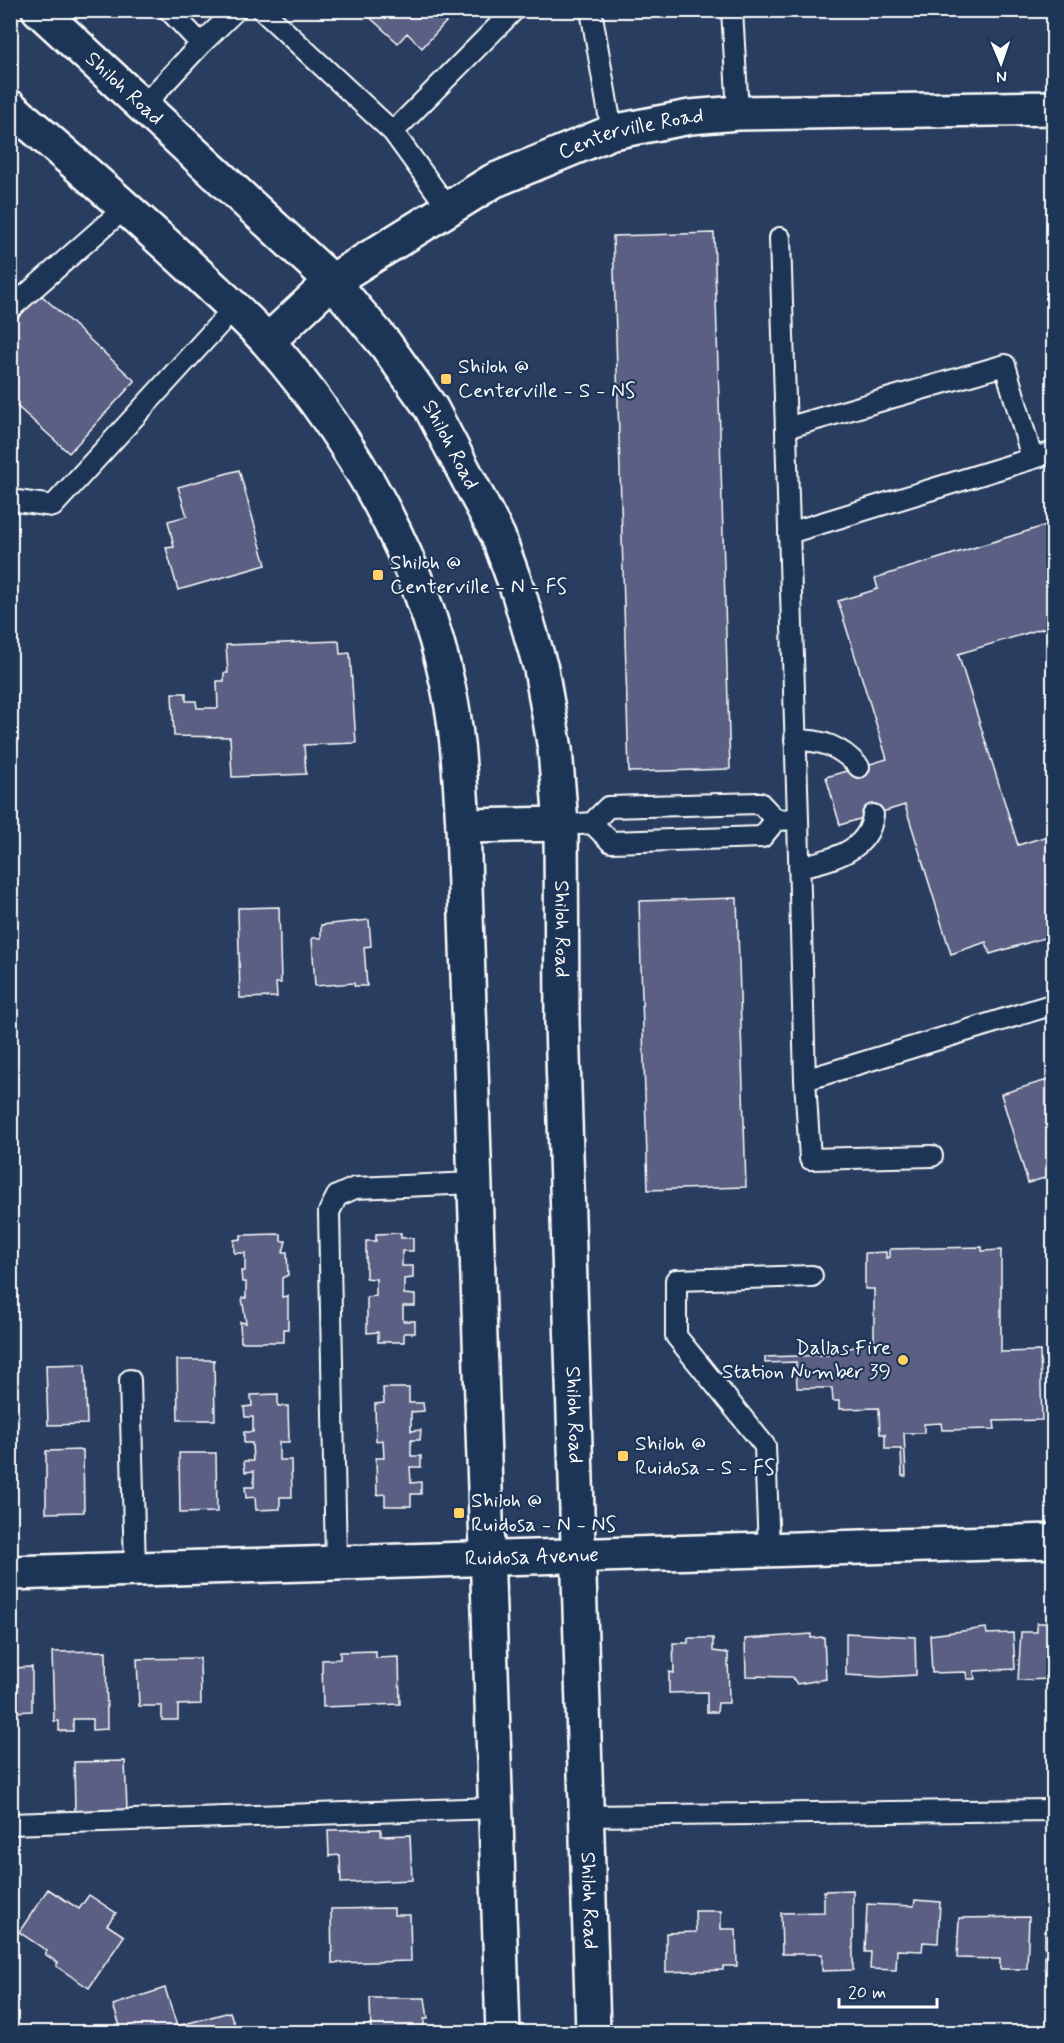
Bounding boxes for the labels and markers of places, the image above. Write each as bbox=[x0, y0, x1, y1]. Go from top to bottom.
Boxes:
place label: Shiloh @ Centerville - S - NS bbox=[458, 353, 636, 405]
marker: Shiloh @ Centerville - S - NS bbox=[439, 372, 453, 386]
place label: Shiloh @ Centerville - N - FS bbox=[390, 549, 568, 601]
marker: Shiloh @ Centerville - N - FS bbox=[371, 568, 385, 582]
place label: Dallas Fire Station Number 39 bbox=[722, 1334, 891, 1386]
marker: Dallas Fire Station Number 39 bbox=[896, 1353, 910, 1367]
place label: Shiloh @ Ruidosa - S - FS bbox=[635, 1430, 775, 1482]
marker: Shiloh @ Ruidosa - S - FS bbox=[616, 1449, 630, 1463]
place label: Shiloh @ Ruidosa - N - NS bbox=[471, 1487, 616, 1539]
marker: Shiloh @ Ruidosa - N - NS bbox=[452, 1506, 466, 1520]

